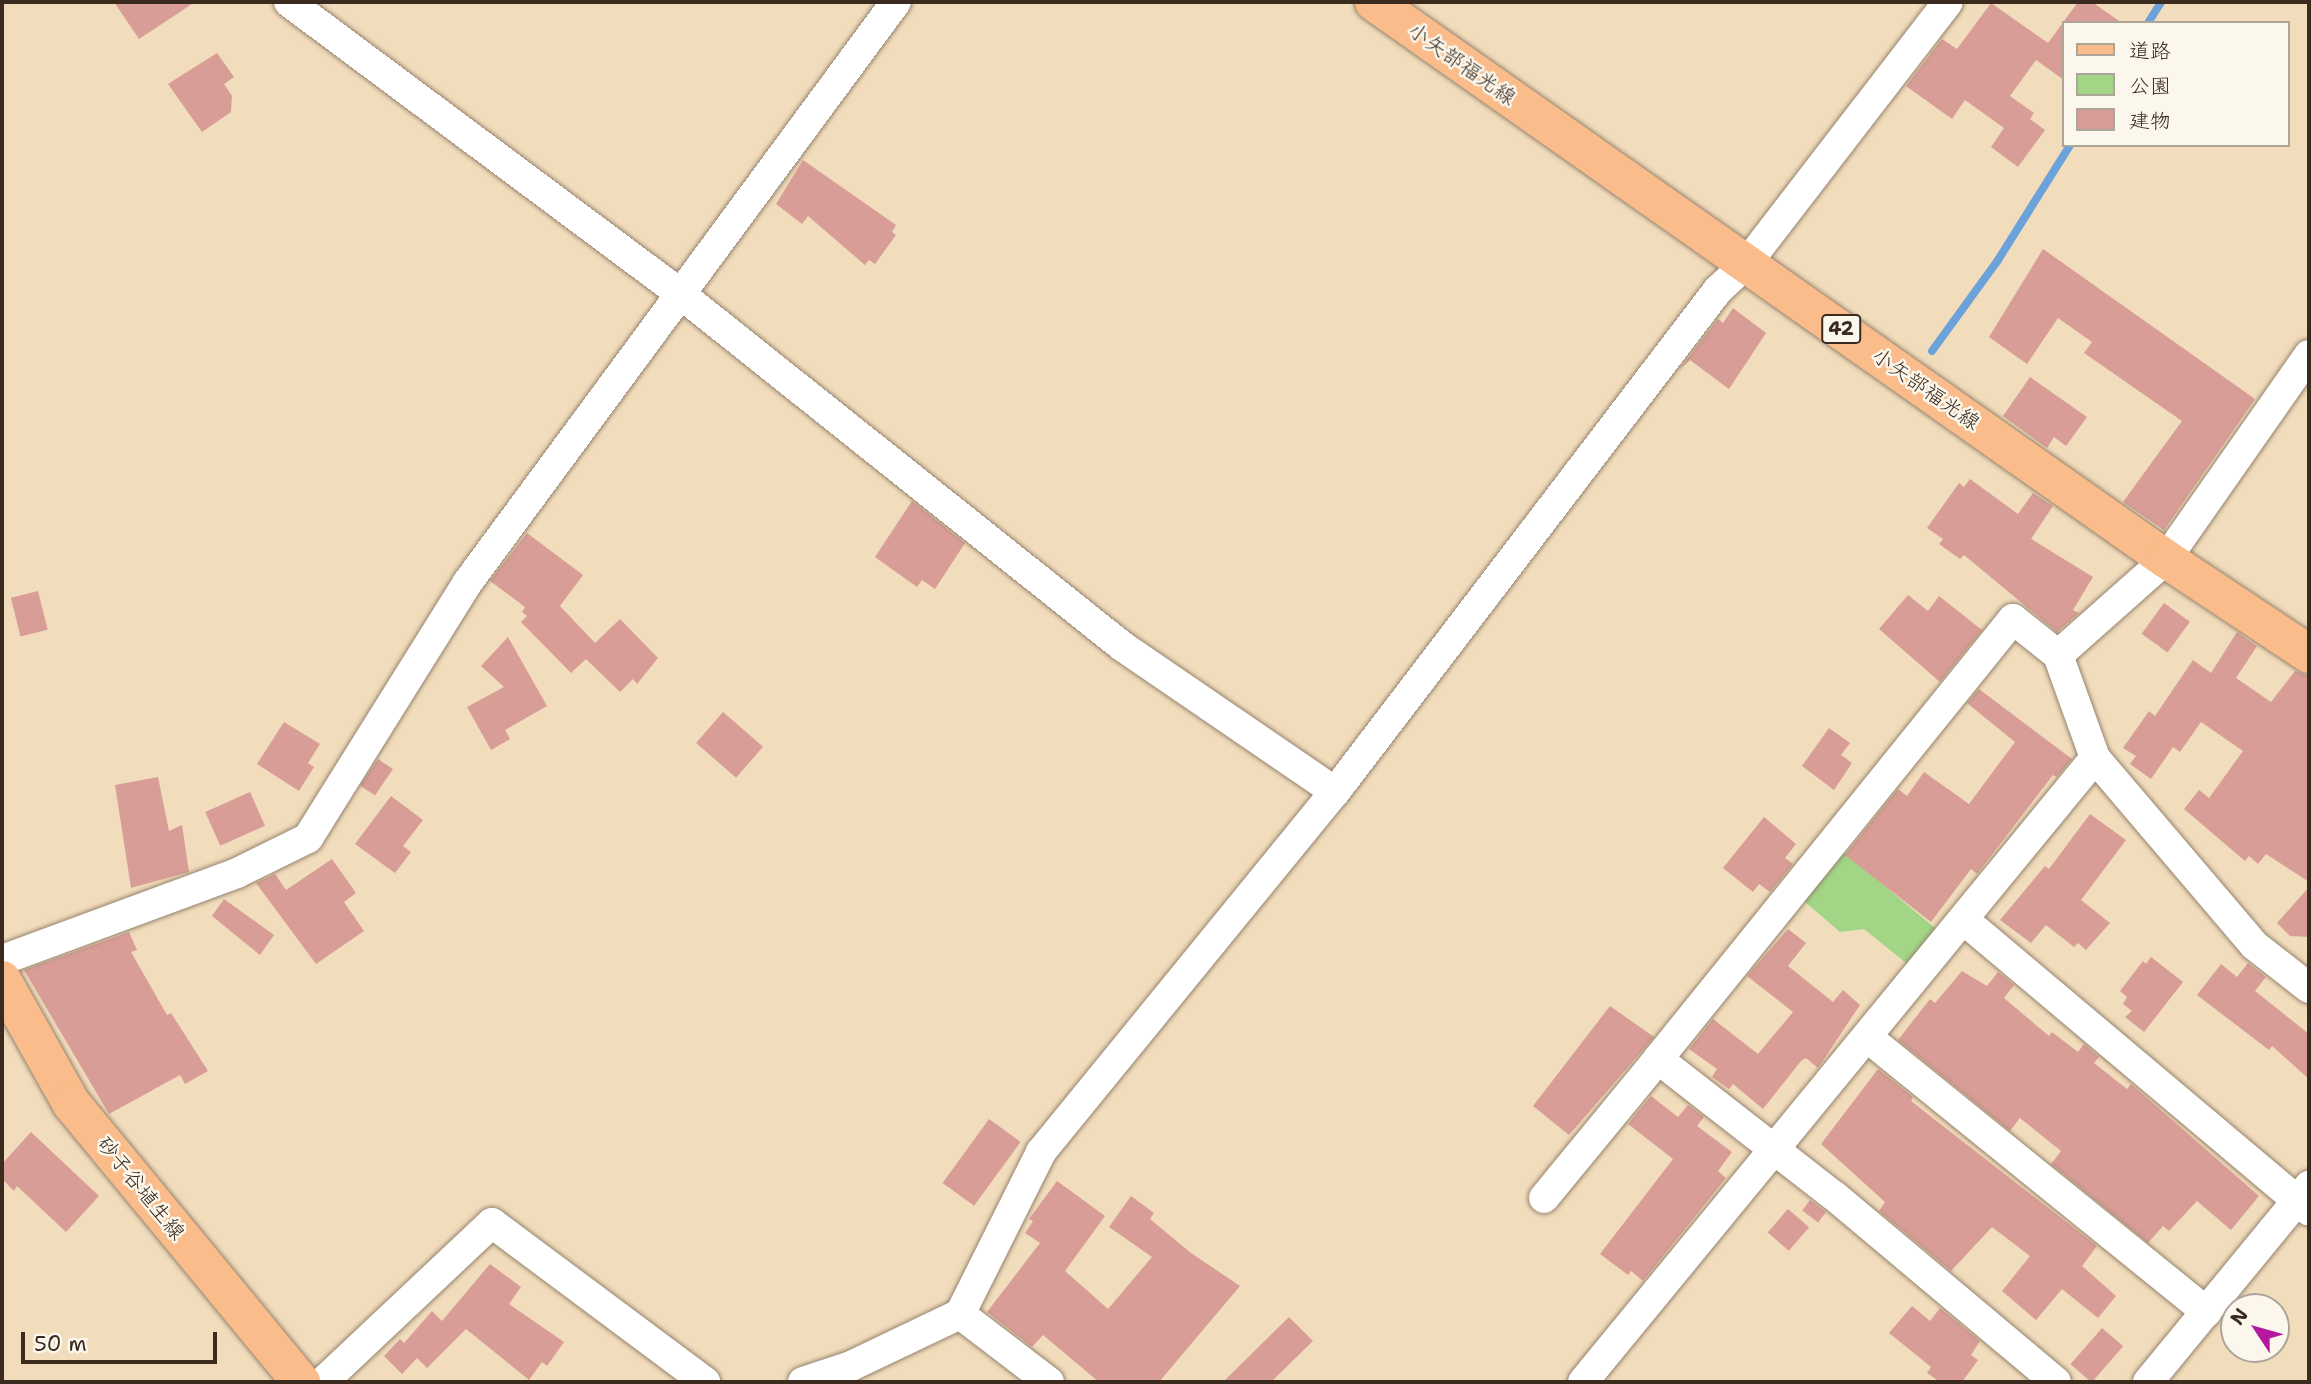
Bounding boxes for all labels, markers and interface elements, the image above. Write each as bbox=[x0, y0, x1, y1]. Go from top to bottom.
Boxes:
street label: 小矢部福光線 bbox=[1403, 18, 1521, 110]
legend bbox=[2062, 21, 2290, 147]
text: 道路 bbox=[2129, 37, 2171, 65]
text: 公園 bbox=[2129, 72, 2171, 100]
text: 建物 bbox=[2129, 107, 2171, 135]
road number: 42 bbox=[1820, 314, 1862, 344]
street label: 小矢部福光線 bbox=[1867, 343, 1985, 435]
street label: 砂子谷埴生線 bbox=[92, 1131, 190, 1245]
north arrow bbox=[2220, 1293, 2290, 1363]
text: N bbox=[2225, 1303, 2254, 1330]
scale bar bbox=[24, 1318, 220, 1362]
text: 50 m bbox=[34, 1330, 87, 1358]

